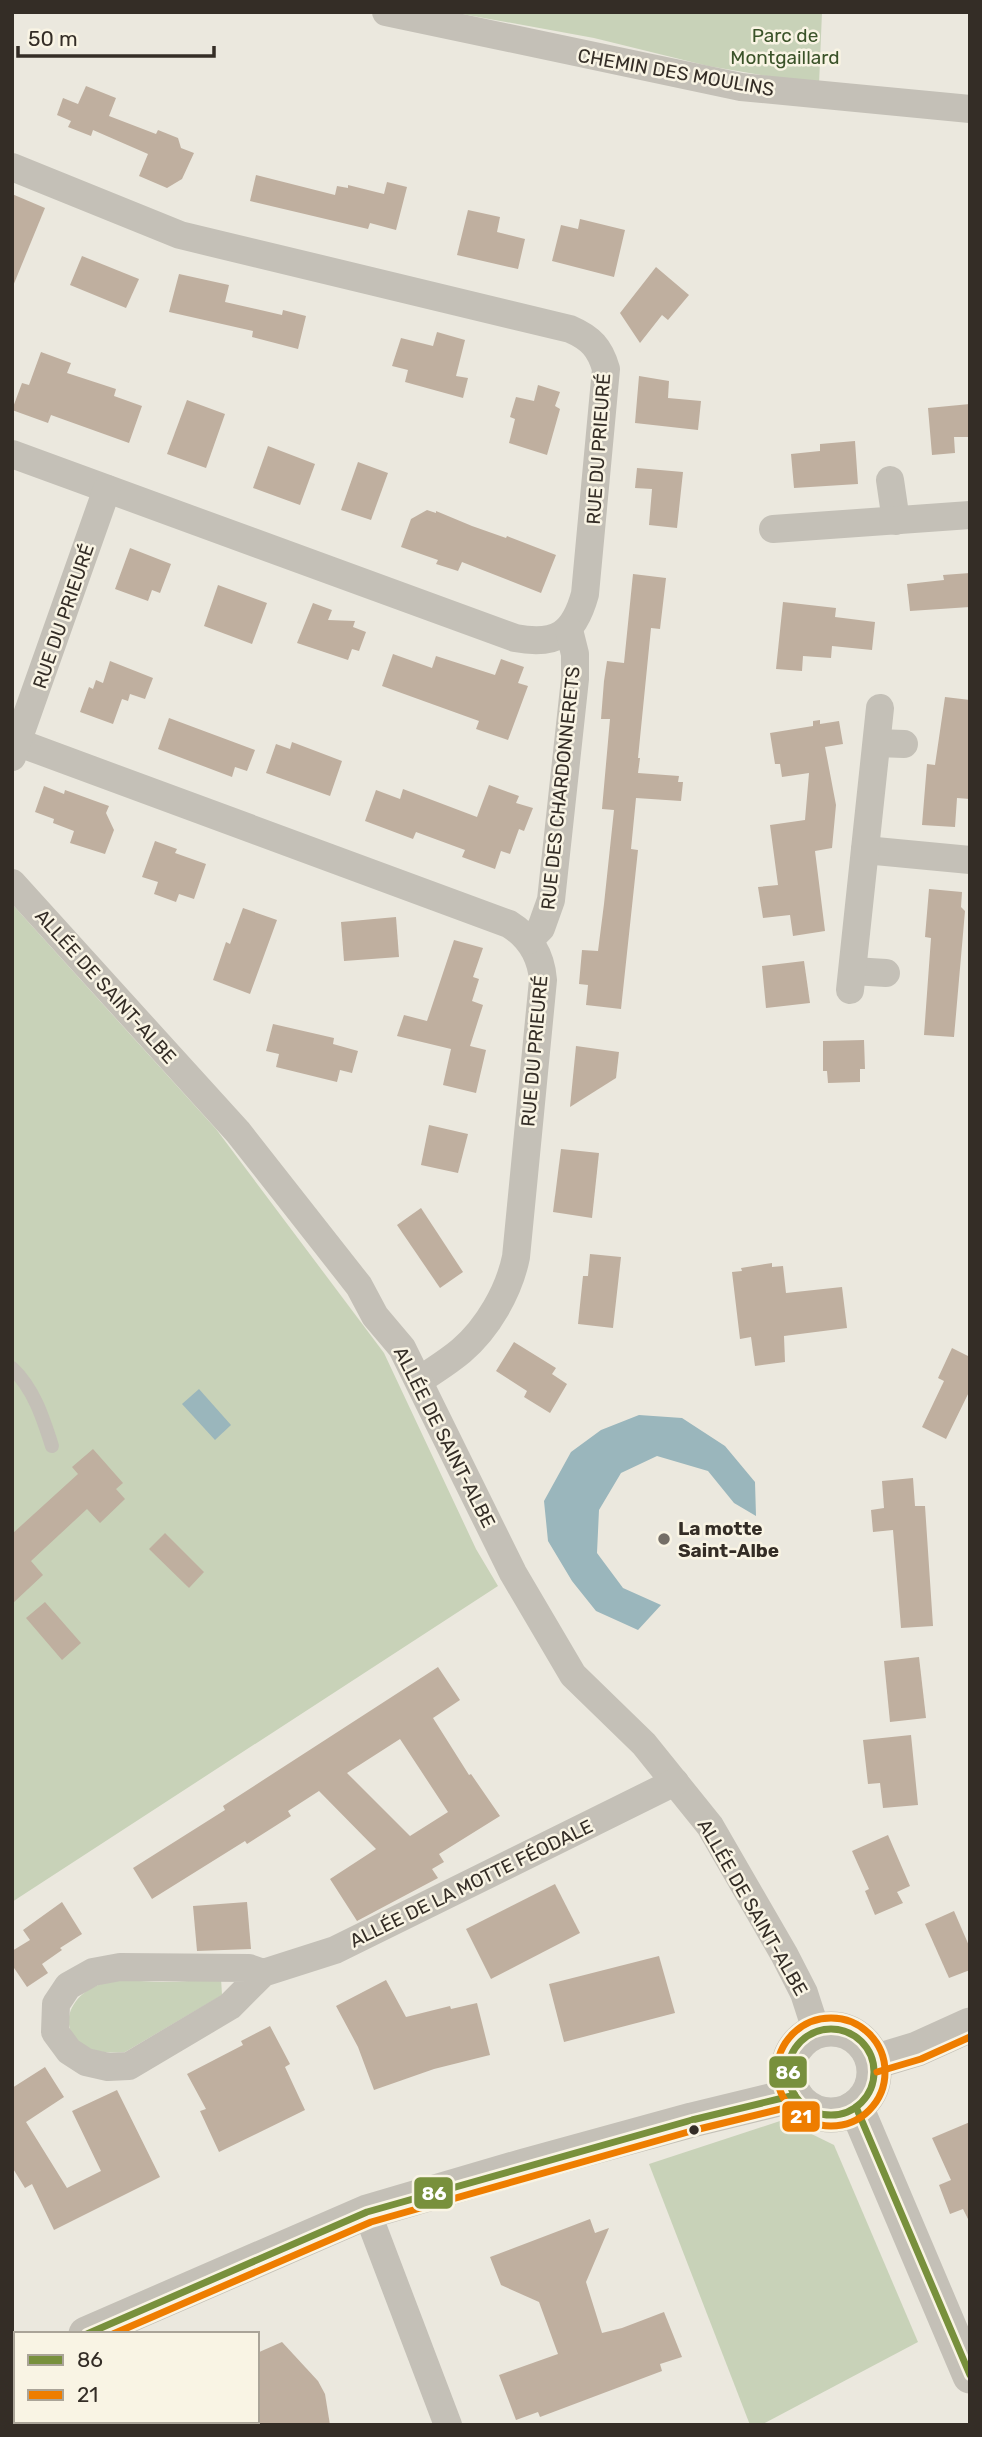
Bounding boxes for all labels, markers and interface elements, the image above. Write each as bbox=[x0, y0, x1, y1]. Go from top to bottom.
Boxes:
scale bar bbox=[18, 14, 214, 58]
park label: Parc de Montgaillard bbox=[730, 24, 840, 69]
text: 50 m bbox=[28, 26, 78, 51]
street label: CHEMIN DES MOULINS bbox=[576, 44, 776, 101]
street label: RUE DU PRIEURÉ bbox=[582, 373, 615, 525]
street label: RUE DU PRIEURÉ bbox=[28, 541, 99, 692]
street label: RUE DES CHARDONNERETS bbox=[536, 665, 585, 911]
street label: ALLÉE DE SAINT-ALBE bbox=[30, 904, 181, 1068]
street label: RUE DU PRIEURÉ bbox=[516, 975, 553, 1128]
street label: ALLÉE DE SAINT-ALBE bbox=[389, 1343, 500, 1532]
place label: La motte Saint-Albe bbox=[678, 1517, 779, 1562]
marker: La motte Saint-Albe bbox=[656, 1531, 672, 1547]
street label: ALLÉE DE LA MOTTE FÉODALE bbox=[346, 1814, 597, 1952]
street label: ALLÉE DE SAINT-ALBE bbox=[693, 1815, 813, 2000]
line badge: 86 bbox=[768, 2055, 808, 2089]
text: 86 bbox=[775, 2061, 801, 2084]
line badge: 21 bbox=[781, 2100, 821, 2133]
text: 21 bbox=[790, 2105, 812, 2128]
unlabelled marker bbox=[687, 2123, 701, 2137]
line badge: 86 bbox=[413, 2176, 454, 2210]
text: 86 bbox=[421, 2182, 447, 2205]
legend bbox=[14, 2332, 259, 2423]
text: 86 bbox=[77, 2347, 103, 2372]
text: 21 bbox=[77, 2382, 98, 2407]

